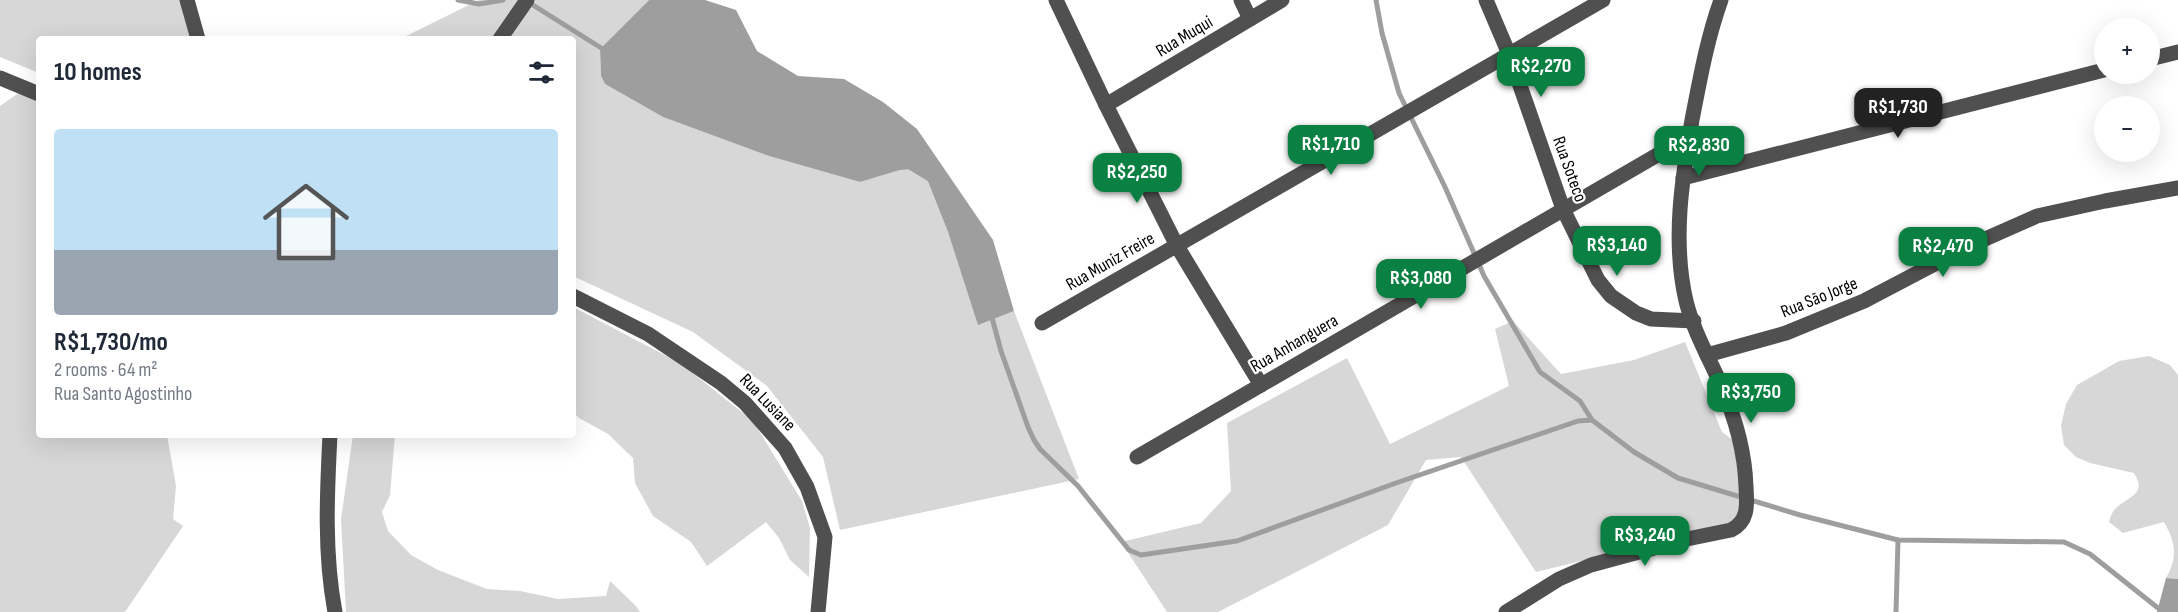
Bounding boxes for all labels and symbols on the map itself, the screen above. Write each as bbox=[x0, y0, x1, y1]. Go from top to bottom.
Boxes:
street label: Rua Muqui bbox=[1152, 11, 1216, 61]
pin: R$2,270 bbox=[1486, 47, 1596, 98]
pin: R$1,730 bbox=[1843, 88, 1953, 139]
pin: R$1,710 bbox=[1276, 125, 1386, 176]
pin: R$2,830 bbox=[1644, 126, 1754, 177]
street label: Rua Soteco bbox=[1548, 134, 1591, 205]
pin: R$2,250 bbox=[1082, 153, 1192, 204]
pin: R$3,140 bbox=[1562, 226, 1672, 277]
pin: R$2,470 bbox=[1888, 227, 1998, 278]
street label: Rua Muniz Freire bbox=[1062, 228, 1158, 295]
pin: R$3,080 bbox=[1366, 259, 1476, 310]
street label: Rua São Jorge bbox=[1778, 273, 1861, 322]
street label: Rua Anhanguera bbox=[1247, 310, 1342, 377]
street label: Rua Lusiane bbox=[735, 369, 800, 435]
pin: R$3,750 bbox=[1696, 373, 1806, 424]
pin: R$3,240 bbox=[1590, 516, 1700, 567]

